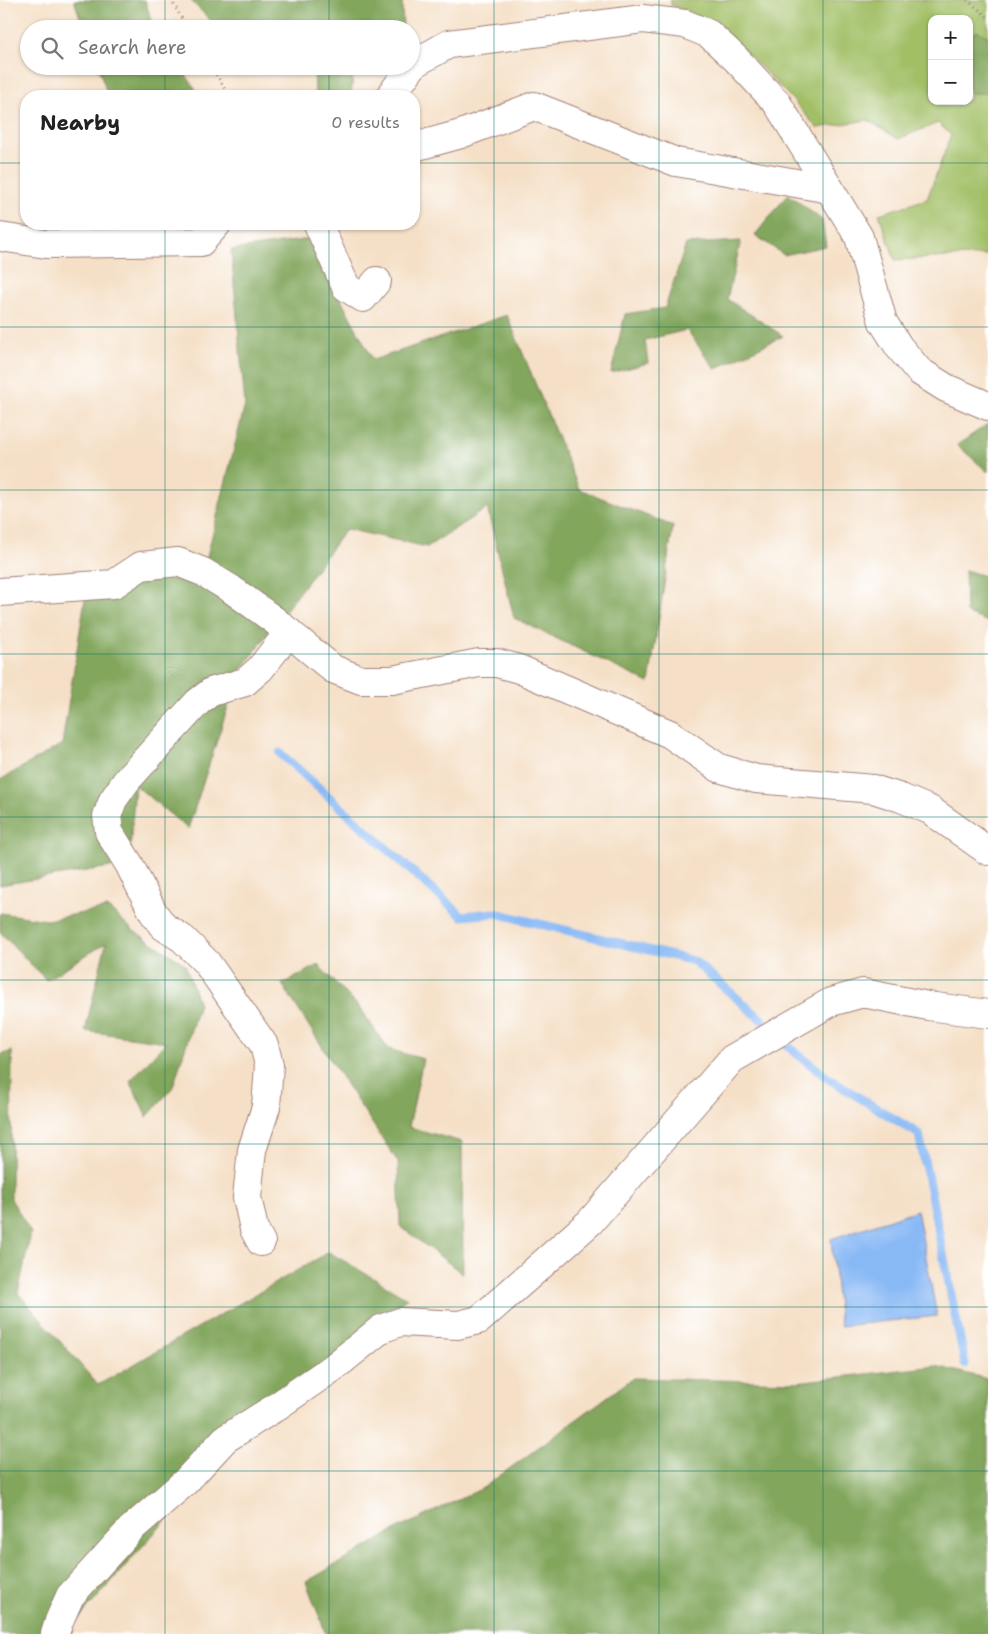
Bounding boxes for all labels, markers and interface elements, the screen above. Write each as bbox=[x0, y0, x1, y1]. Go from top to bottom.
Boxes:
map controls bbox=[928, 15, 973, 105]
button: + bbox=[928, 15, 973, 60]
search box bbox=[20, 20, 420, 75]
icon: search bbox=[38, 34, 66, 62]
text: Search here bbox=[78, 35, 187, 60]
button: − bbox=[928, 60, 973, 105]
text: Nearby bbox=[40, 109, 120, 137]
text: 0 results bbox=[331, 112, 400, 133]

